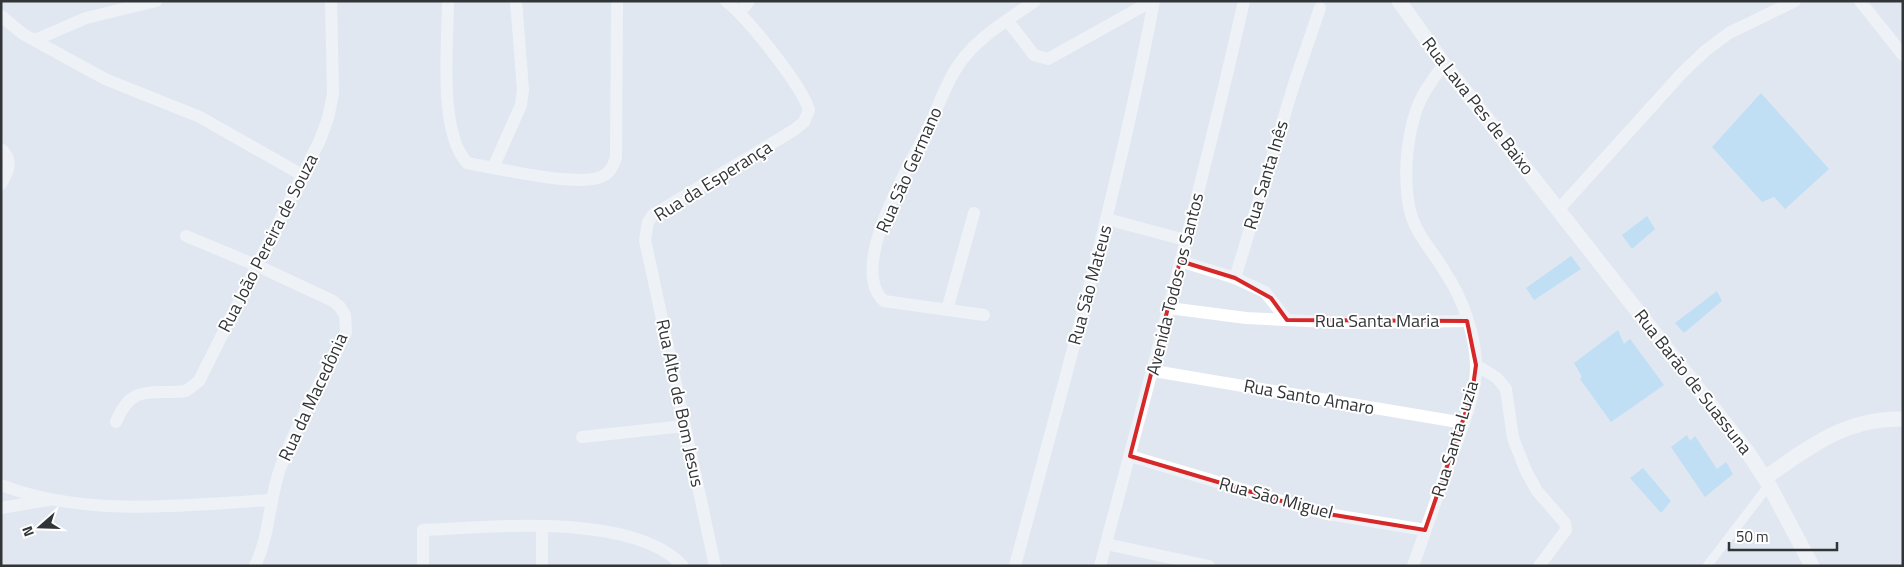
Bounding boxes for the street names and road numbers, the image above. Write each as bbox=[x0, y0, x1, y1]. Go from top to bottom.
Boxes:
street label: Rua Lava Pes de Baixo bbox=[1416, 31, 1541, 180]
street label: Rua São Germano bbox=[869, 102, 948, 237]
street label: Rua Santa Inês bbox=[1236, 117, 1295, 233]
street label: Rua da Esperança bbox=[648, 133, 777, 228]
street label: Rua João Pereira de Souza bbox=[211, 149, 324, 337]
street label: Avenida Todos os Santos bbox=[1139, 190, 1210, 378]
street label: Rua São Mateus bbox=[1061, 222, 1119, 348]
street label: Rua Barão de Suassuna bbox=[1628, 303, 1759, 460]
street label: Rua Santa Maria bbox=[1315, 307, 1439, 334]
street label: Rua Alto de Bom Jesus bbox=[650, 316, 711, 489]
street label: Rua da Macedônia bbox=[271, 328, 354, 465]
street label: Rua Santo Amaro bbox=[1242, 372, 1376, 421]
street label: Rua Santa Luzia bbox=[1424, 377, 1485, 500]
street label: Rua São Miguel bbox=[1216, 469, 1336, 526]

